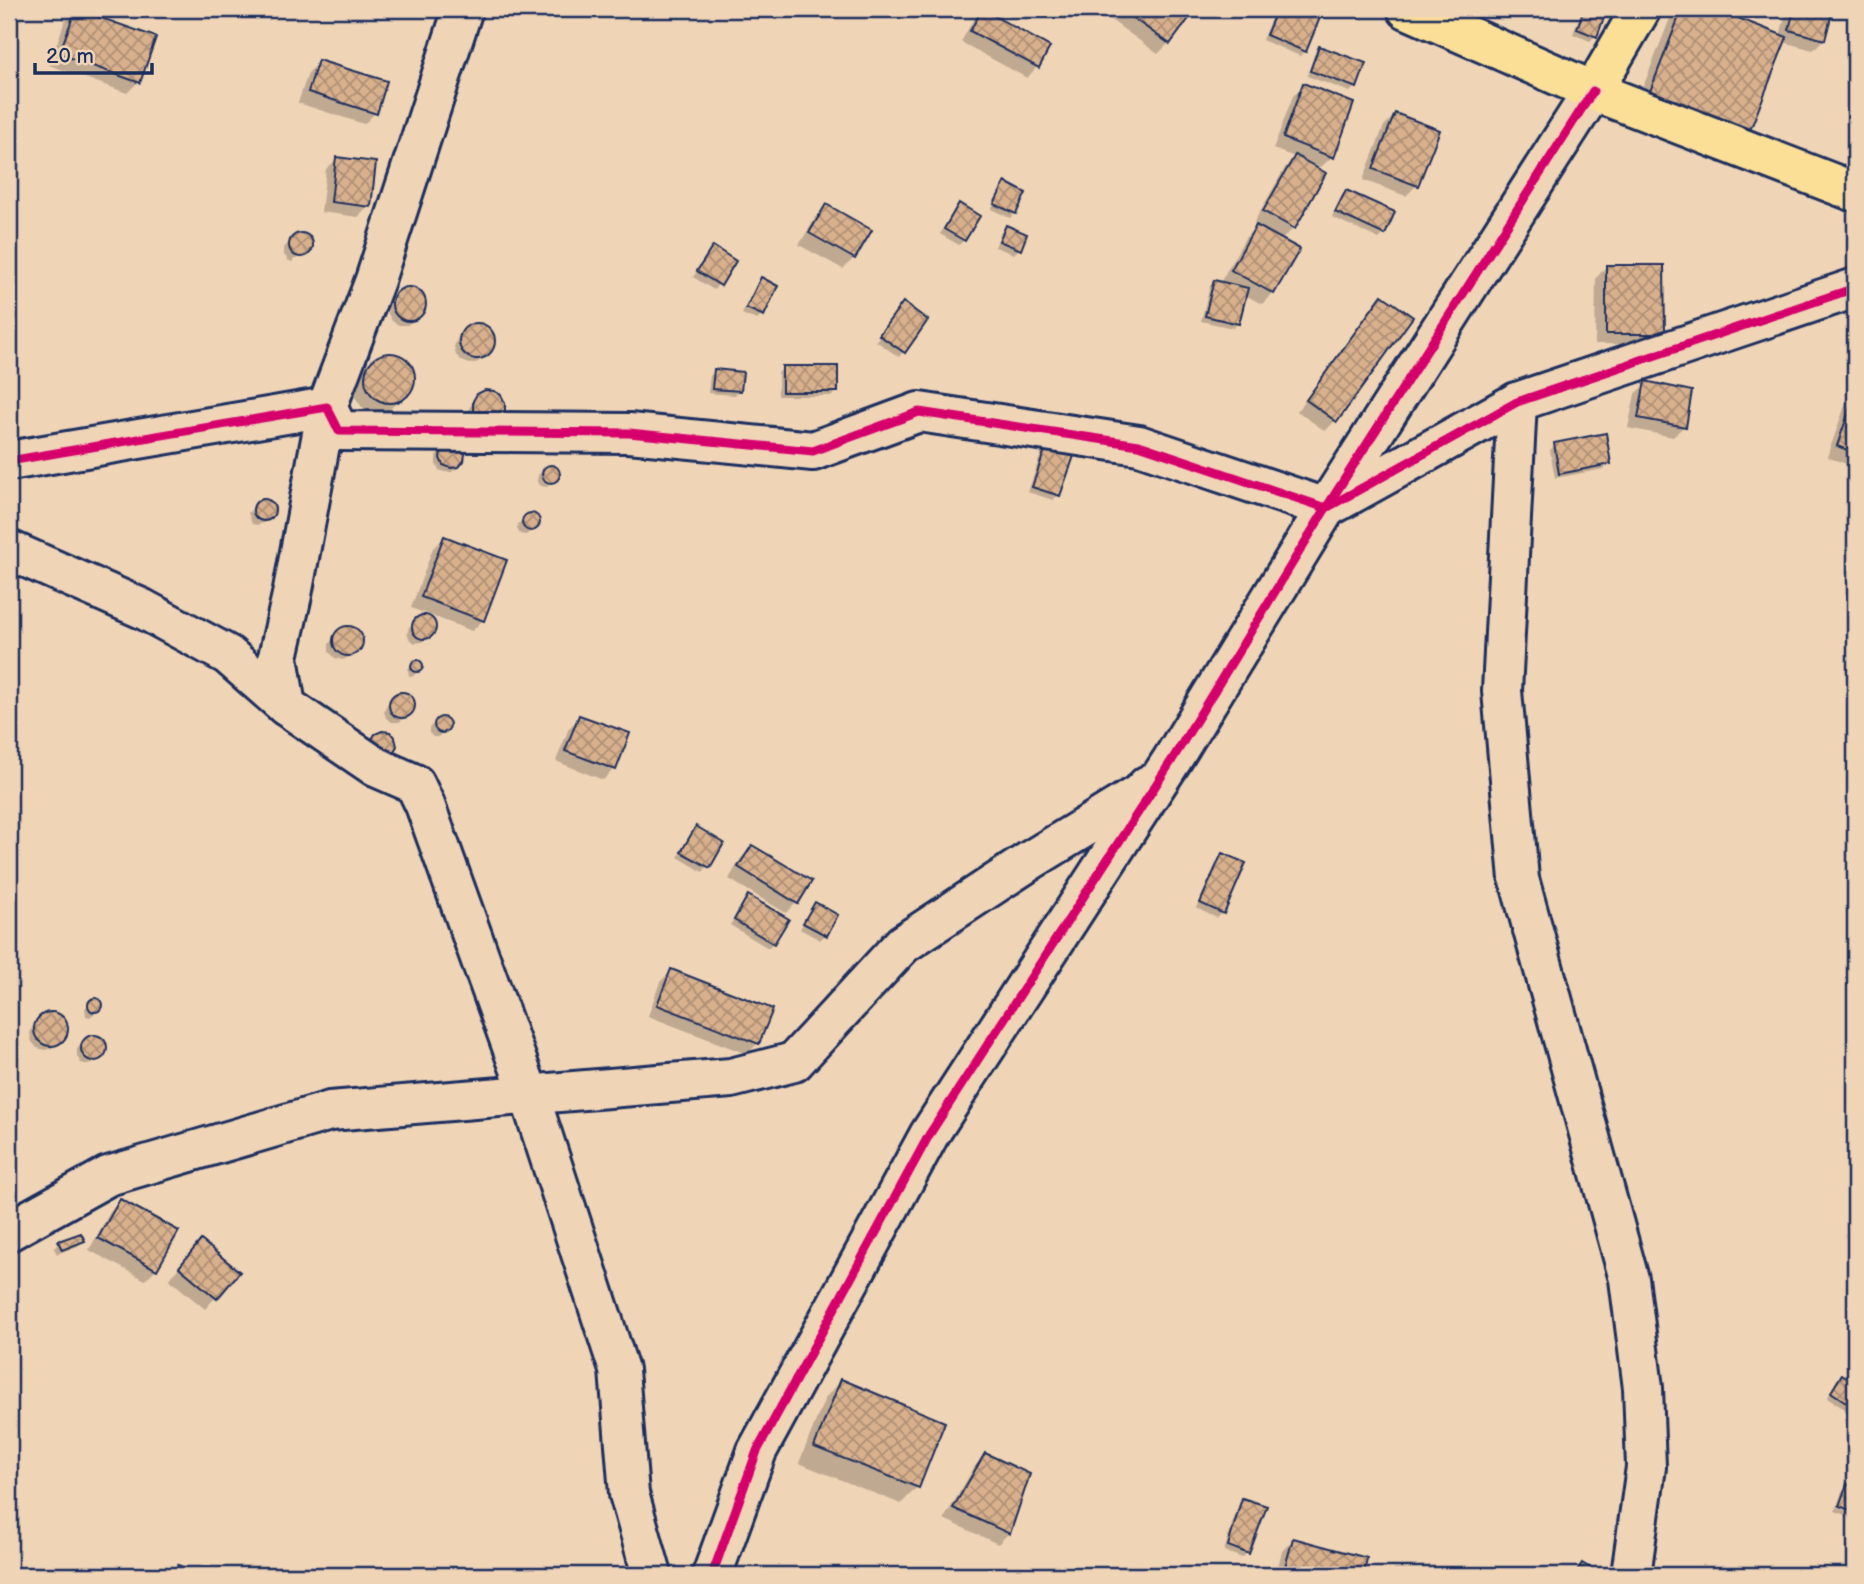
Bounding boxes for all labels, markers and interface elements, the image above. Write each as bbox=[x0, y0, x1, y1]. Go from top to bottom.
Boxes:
scale bar bbox=[35, 32, 152, 76]
text: 20 m bbox=[46, 44, 94, 69]

